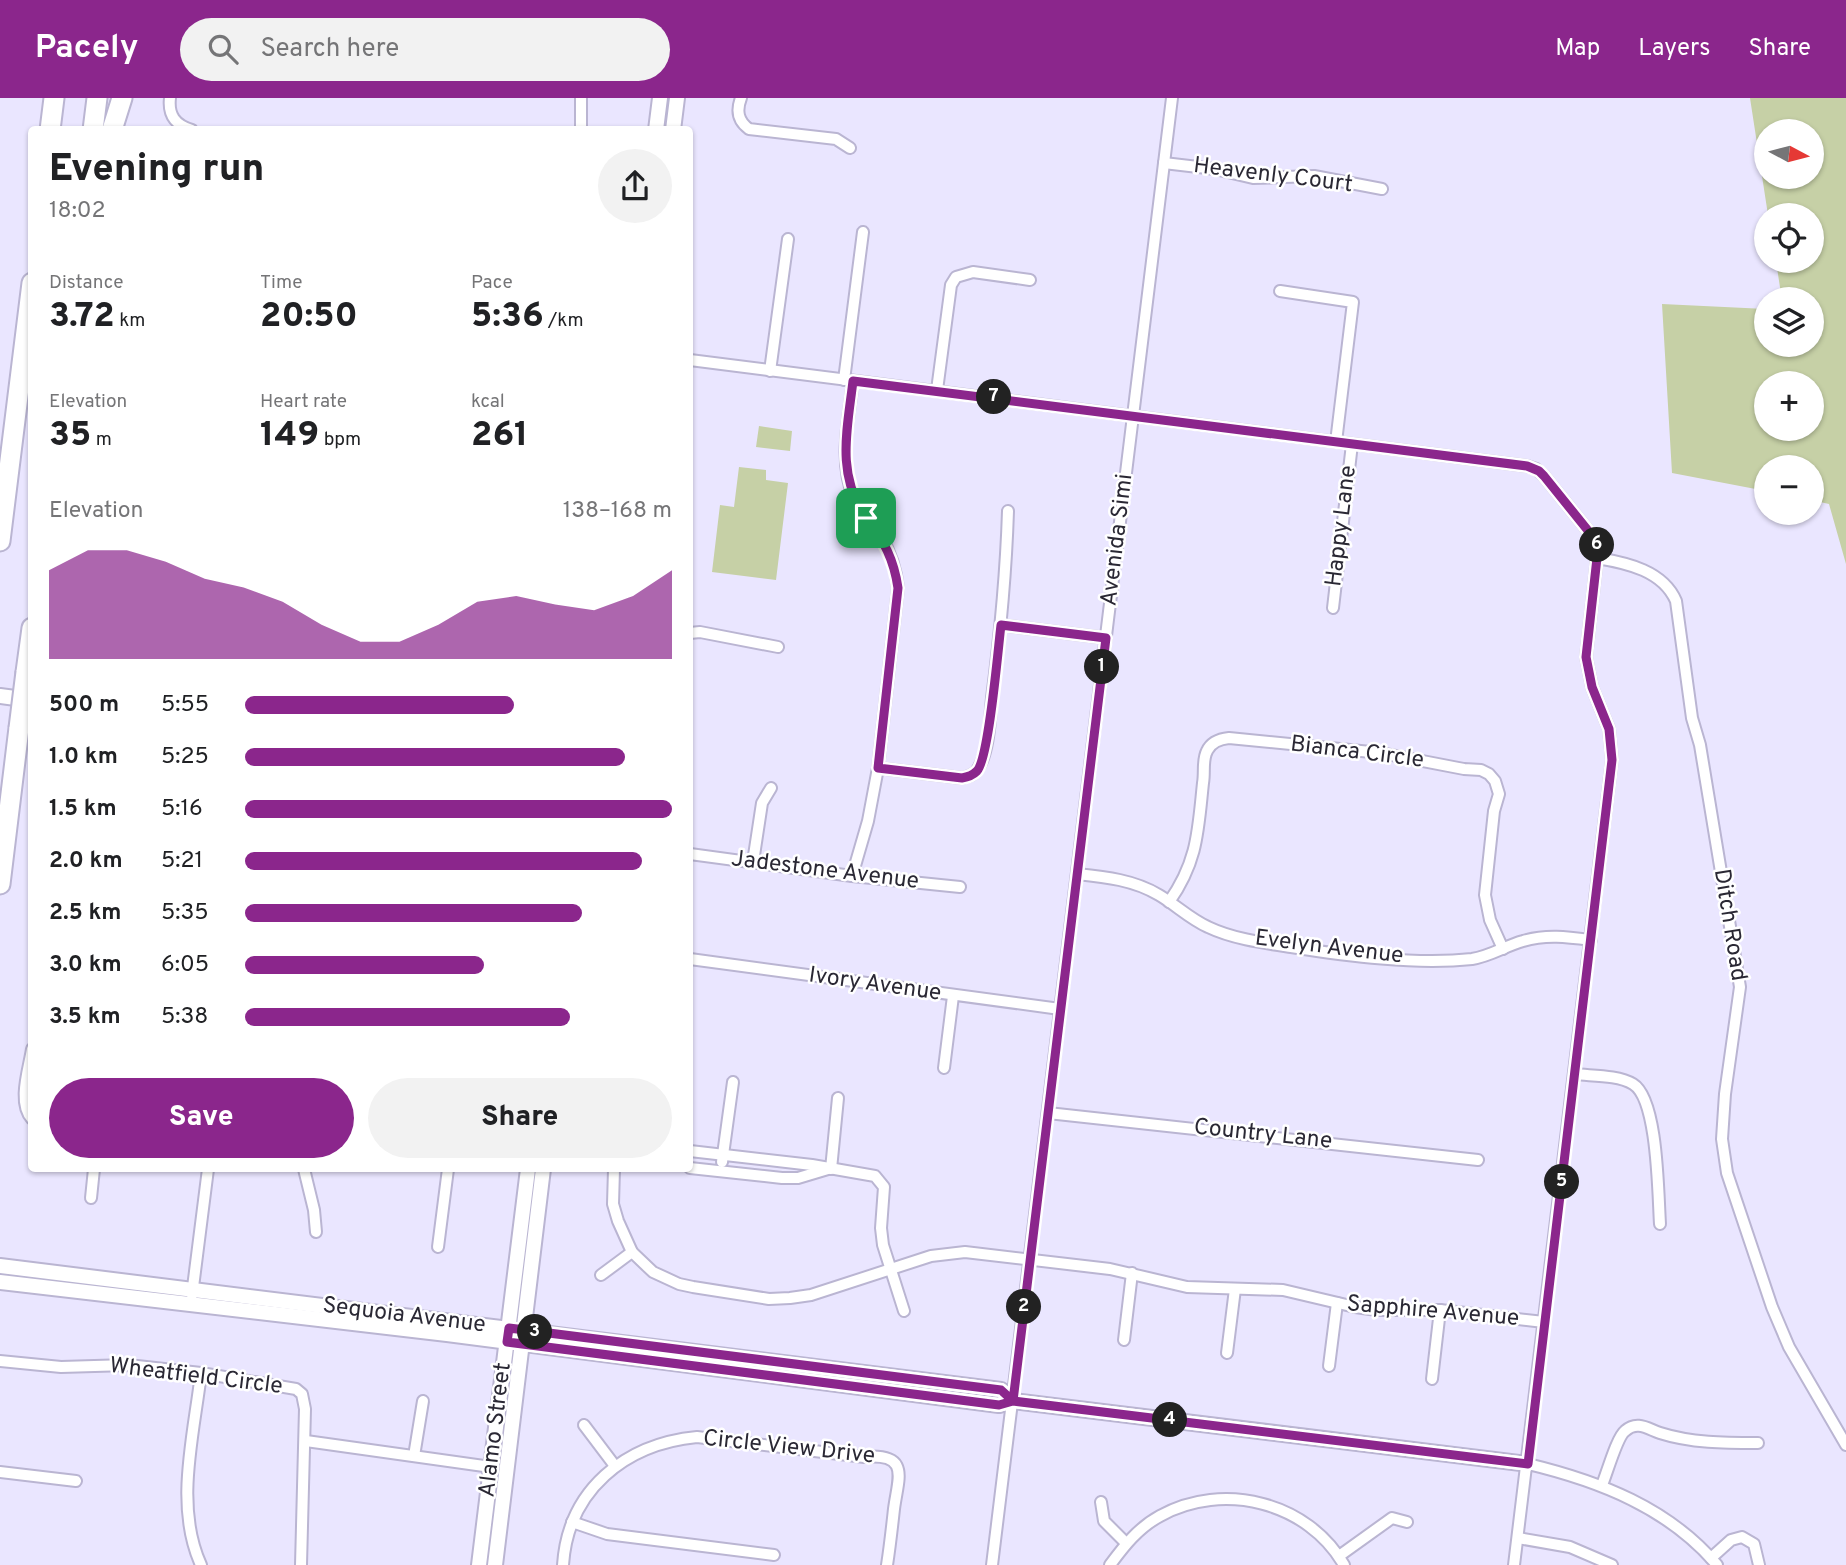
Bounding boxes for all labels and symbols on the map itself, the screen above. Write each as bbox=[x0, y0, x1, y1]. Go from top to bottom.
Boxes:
north arrow bbox=[1754, 119, 1824, 189]
street label: Heavenly Court bbox=[1192, 152, 1354, 200]
pin: 7 bbox=[976, 380, 1012, 414]
street label: Happy Lane bbox=[1320, 464, 1364, 588]
street label: Avenida Simi bbox=[1096, 472, 1140, 608]
pin bbox=[836, 488, 896, 548]
pin: 6 bbox=[1580, 528, 1614, 562]
pin: 1 bbox=[1084, 650, 1120, 684]
street label: Bianca Circle bbox=[1289, 730, 1425, 776]
street label: Jadestone Avenue bbox=[730, 845, 920, 897]
street label: Ditch Road bbox=[1706, 867, 1752, 983]
street label: Evelyn Avenue bbox=[1253, 925, 1405, 971]
street label: Ivory Avenue bbox=[807, 961, 943, 1009]
street label: Country Lane bbox=[1192, 1113, 1334, 1157]
pin: 5 bbox=[1544, 1164, 1580, 1200]
pin: 2 bbox=[1006, 1290, 1042, 1324]
street label: Sapphire Avenue bbox=[1346, 1290, 1520, 1334]
street label: Sequoia Avenue bbox=[321, 1292, 487, 1340]
pin: 3 bbox=[518, 1314, 552, 1350]
street label: Wheatfield Circle bbox=[108, 1352, 284, 1402]
street label: Alamo Street bbox=[473, 1361, 519, 1499]
pin: 4 bbox=[1152, 1402, 1188, 1438]
street label: Circle View Drive bbox=[702, 1425, 876, 1471]

